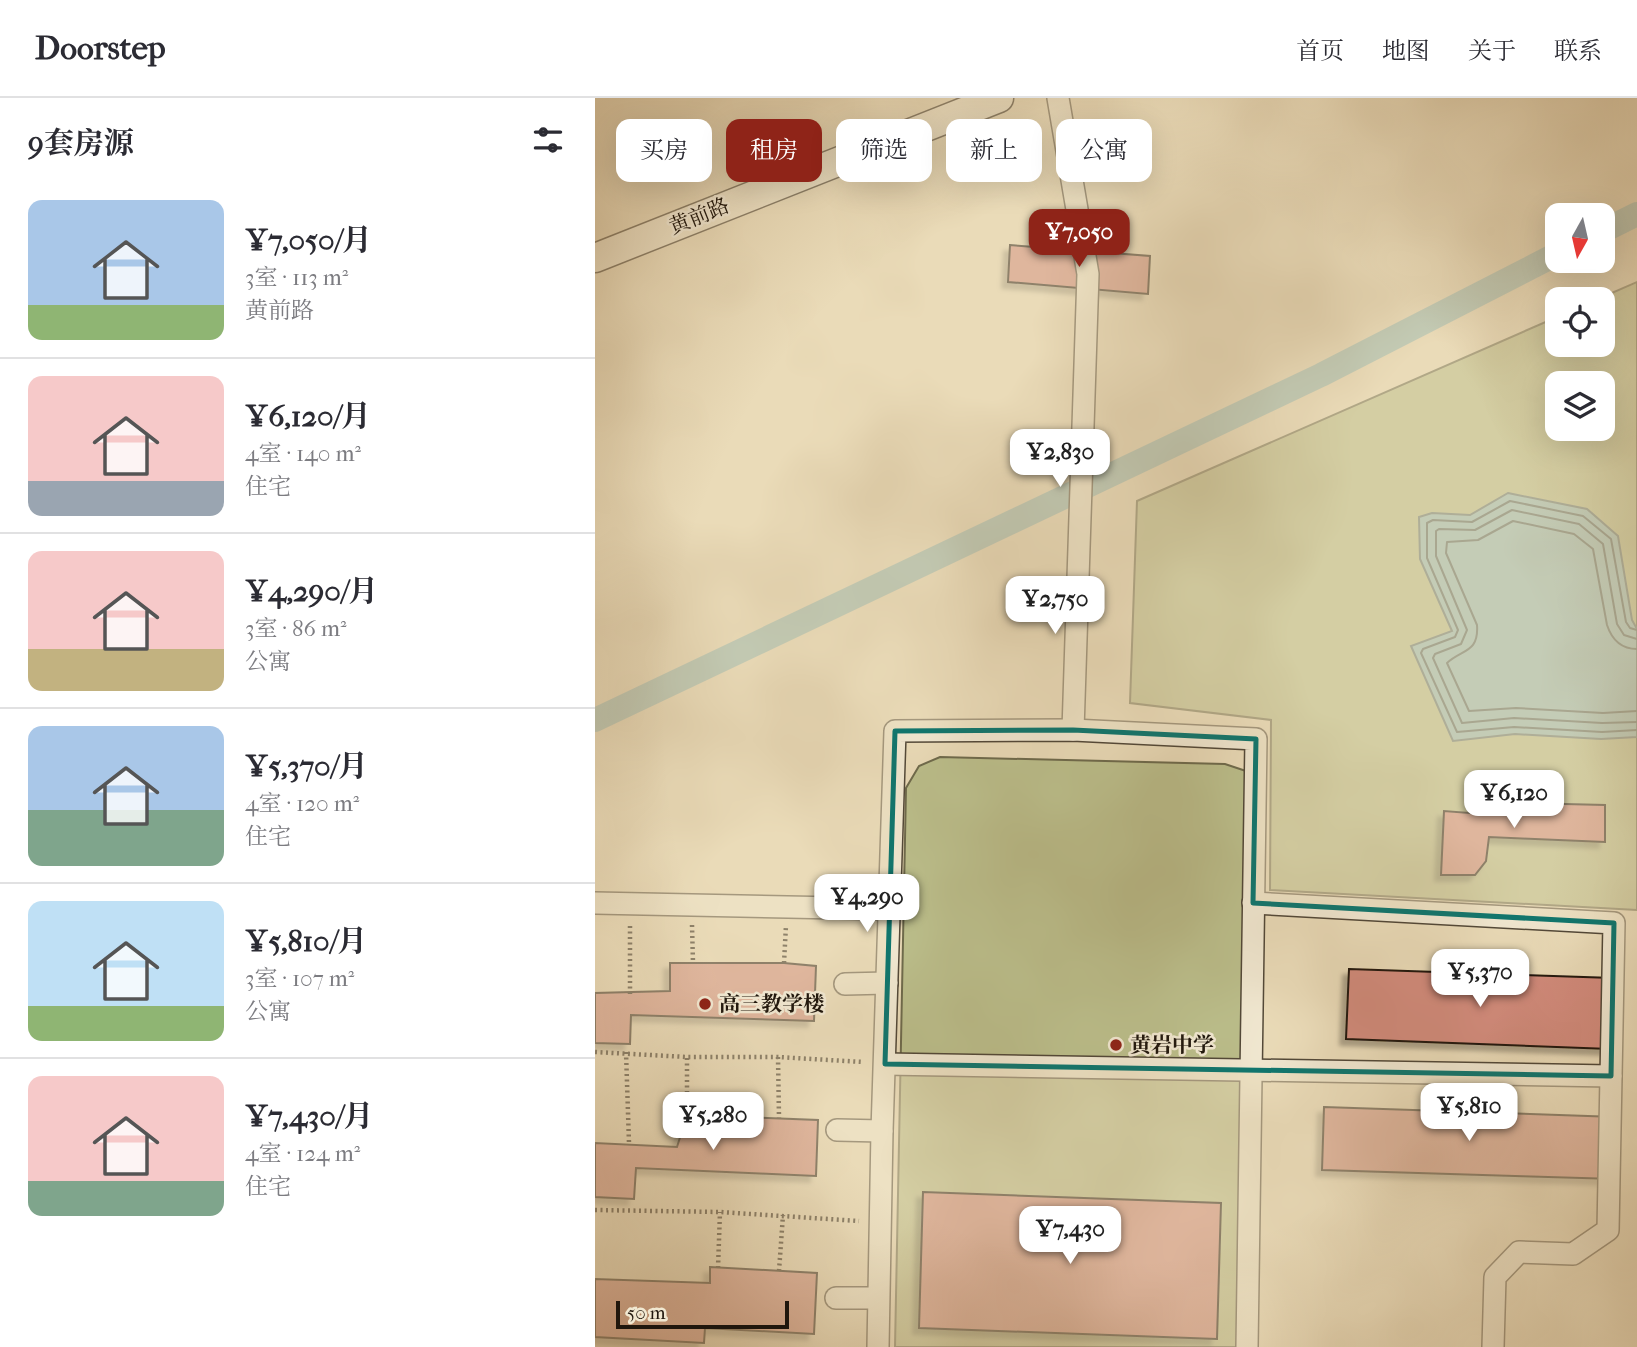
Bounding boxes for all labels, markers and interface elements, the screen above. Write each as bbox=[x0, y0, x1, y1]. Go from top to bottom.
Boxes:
text: Doorstep bbox=[35, 29, 166, 68]
text: 首页 bbox=[1296, 37, 1344, 65]
text: 地图 bbox=[1382, 37, 1430, 65]
text: 关于 bbox=[1468, 37, 1516, 65]
text: 联系 bbox=[1554, 37, 1602, 65]
chip: 买房 bbox=[616, 119, 712, 182]
chip: 租房 bbox=[726, 119, 822, 182]
chip: 筛选 bbox=[836, 119, 932, 182]
chip: 新上 bbox=[946, 119, 1042, 182]
chip: 公寓 bbox=[1056, 119, 1152, 182]
icon: filters bbox=[529, 121, 567, 159]
text: 9套房源 bbox=[28, 126, 134, 161]
street label: 黄前路 bbox=[665, 193, 733, 239]
north arrow bbox=[1545, 203, 1615, 273]
map controls bbox=[1545, 203, 1615, 441]
pin: ¥7,050 bbox=[1022, 209, 1136, 269]
text: ¥7,050 bbox=[1045, 218, 1113, 245]
text: ¥7,050/月 bbox=[245, 223, 372, 258]
icon: home bbox=[84, 228, 168, 312]
text: 3室 · 113 m² bbox=[245, 264, 348, 291]
button: locate bbox=[1545, 287, 1615, 357]
text: 黄前路 bbox=[245, 297, 314, 324]
button: layers bbox=[1545, 371, 1615, 441]
text: ¥6,120/月 bbox=[245, 399, 371, 434]
icon: home bbox=[84, 404, 168, 488]
pin: ¥2,830 bbox=[1003, 430, 1117, 489]
text: ¥2,830 bbox=[1026, 438, 1094, 465]
text: 4室 · 140 m² bbox=[245, 440, 361, 467]
text: 住宅 bbox=[245, 473, 291, 500]
text: ¥4,290/月 bbox=[245, 574, 378, 609]
pin: ¥2,750 bbox=[998, 576, 1112, 636]
icon: home bbox=[84, 579, 168, 663]
text: ¥2,750 bbox=[1022, 585, 1088, 612]
text: 3室 · 86 m² bbox=[245, 615, 347, 642]
text: 公寓 bbox=[245, 648, 291, 675]
text: ¥5,370/月 bbox=[245, 749, 368, 784]
icon: home bbox=[84, 754, 168, 838]
pin: ¥6,120 bbox=[1457, 770, 1571, 830]
text: ¥6,120 bbox=[1480, 779, 1548, 806]
text: 4室 · 120 m² bbox=[245, 790, 359, 817]
text: 住宅 bbox=[245, 823, 291, 850]
pin: ¥4,290 bbox=[810, 874, 924, 934]
text: ¥4,290 bbox=[830, 883, 904, 910]
text: ¥5,810/月 bbox=[245, 924, 367, 959]
icon: home bbox=[84, 929, 168, 1013]
pin: ¥5,370 bbox=[1423, 950, 1537, 1009]
text: ¥5,370 bbox=[1447, 958, 1513, 985]
text: 3室 · 107 m² bbox=[245, 965, 354, 992]
place label: 高三教学楼 bbox=[719, 992, 824, 1016]
marker: 高三教学楼 bbox=[697, 996, 713, 1012]
text: 公寓 bbox=[245, 998, 291, 1025]
place label: 黄岩中学 bbox=[1130, 1033, 1214, 1057]
marker: 黄岩中学 bbox=[1108, 1037, 1124, 1053]
pin: ¥5,810 bbox=[1412, 1084, 1526, 1143]
text: ¥5,810 bbox=[1437, 1092, 1501, 1119]
pin: ¥5,280 bbox=[656, 1093, 770, 1152]
text: ¥7,430/月 bbox=[245, 1099, 373, 1134]
text: ¥5,280 bbox=[679, 1101, 747, 1128]
icon: home bbox=[84, 1104, 168, 1188]
text: 4室 · 124 m² bbox=[245, 1140, 360, 1167]
text: 住宅 bbox=[245, 1173, 291, 1200]
pin: ¥7,430 bbox=[1013, 1206, 1127, 1266]
text: ¥7,430 bbox=[1035, 1215, 1105, 1242]
scale bar bbox=[616, 1298, 789, 1330]
text: 50 m bbox=[627, 1302, 666, 1324]

